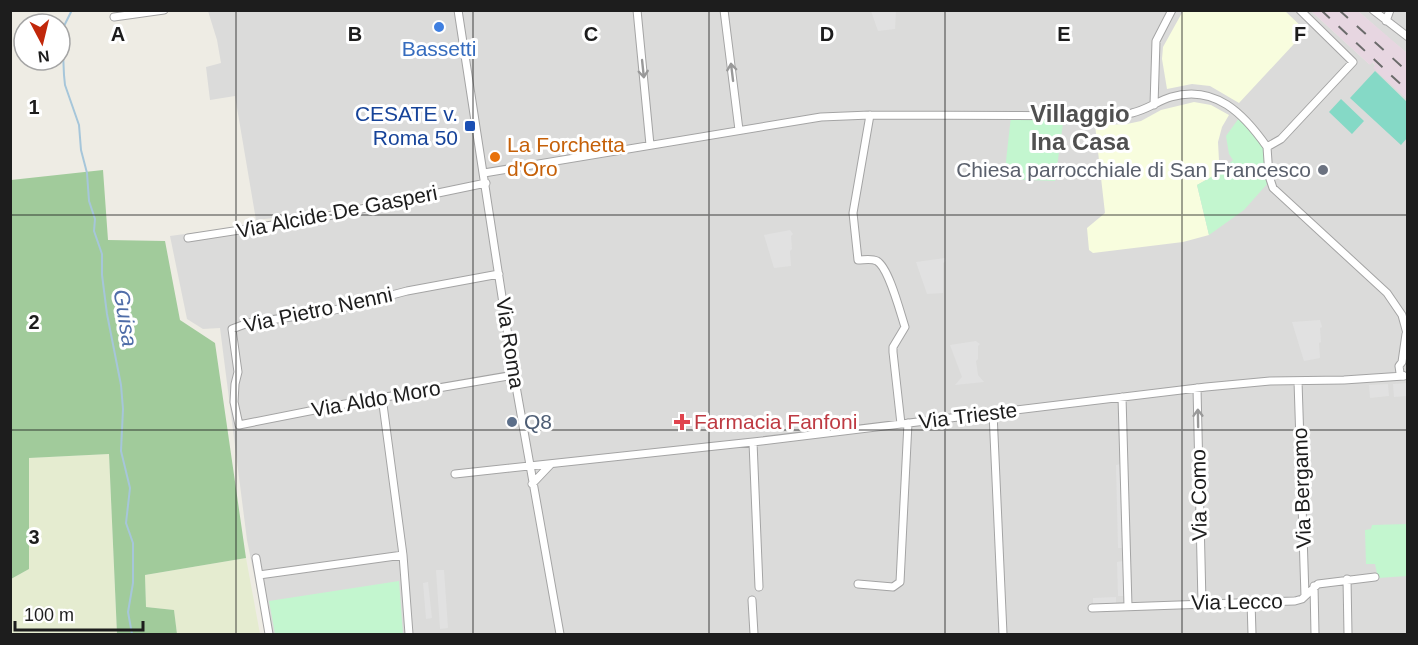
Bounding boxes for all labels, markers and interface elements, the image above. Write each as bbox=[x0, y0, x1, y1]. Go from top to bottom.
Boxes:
north arrow bbox=[12, 12, 72, 72]
marker: Bassetti bbox=[432, 20, 446, 34]
text: A bbox=[111, 23, 125, 45]
text: B bbox=[348, 23, 362, 45]
text: C bbox=[584, 23, 598, 45]
text: D bbox=[820, 23, 834, 45]
text: E bbox=[1057, 23, 1071, 45]
text: F bbox=[1294, 23, 1306, 45]
place label: Bassetti bbox=[402, 37, 476, 60]
text: N bbox=[37, 47, 51, 66]
one-way arrow bbox=[638, 58, 649, 78]
one-way arrow bbox=[726, 62, 737, 82]
text: 1 bbox=[28, 96, 40, 118]
district label: Villaggio Ina Casa bbox=[1030, 100, 1130, 155]
place label: CESATE v. Roma 50 bbox=[355, 102, 458, 149]
marker: CESATE v. Roma 50 bbox=[463, 119, 477, 133]
place label: La Forchetta d'Oro bbox=[507, 133, 625, 180]
marker: La Forchetta d'Oro bbox=[488, 150, 502, 164]
place label: Chiesa parrocchiale di San Francesco bbox=[956, 158, 1311, 181]
marker: Chiesa parrocchiale di San Francesco bbox=[1316, 163, 1330, 177]
street label: Via Alcide De Gasperi bbox=[235, 181, 439, 242]
street label: Via Pietro Nenni bbox=[241, 283, 394, 336]
water label: Guisa bbox=[109, 288, 142, 348]
street label: Via Roma bbox=[492, 296, 529, 390]
text: 2 bbox=[28, 311, 40, 333]
street label: Via Aldo Moro bbox=[310, 376, 442, 421]
street label: Via Trieste bbox=[917, 398, 1018, 433]
one-way arrow bbox=[1192, 409, 1203, 429]
place label: Q8 bbox=[524, 410, 552, 433]
place label: Farmacia Fanfoni bbox=[694, 410, 857, 433]
marker: Q8 bbox=[505, 415, 519, 429]
marker: Farmacia Fanfoni bbox=[675, 415, 689, 429]
street label: Via Bergamo bbox=[1288, 427, 1315, 549]
street label: Via Como bbox=[1186, 449, 1211, 541]
text: 3 bbox=[28, 526, 40, 548]
street label: Via Lecco bbox=[1191, 589, 1283, 614]
scale bar bbox=[15, 594, 142, 632]
text: 100 m bbox=[24, 605, 74, 625]

